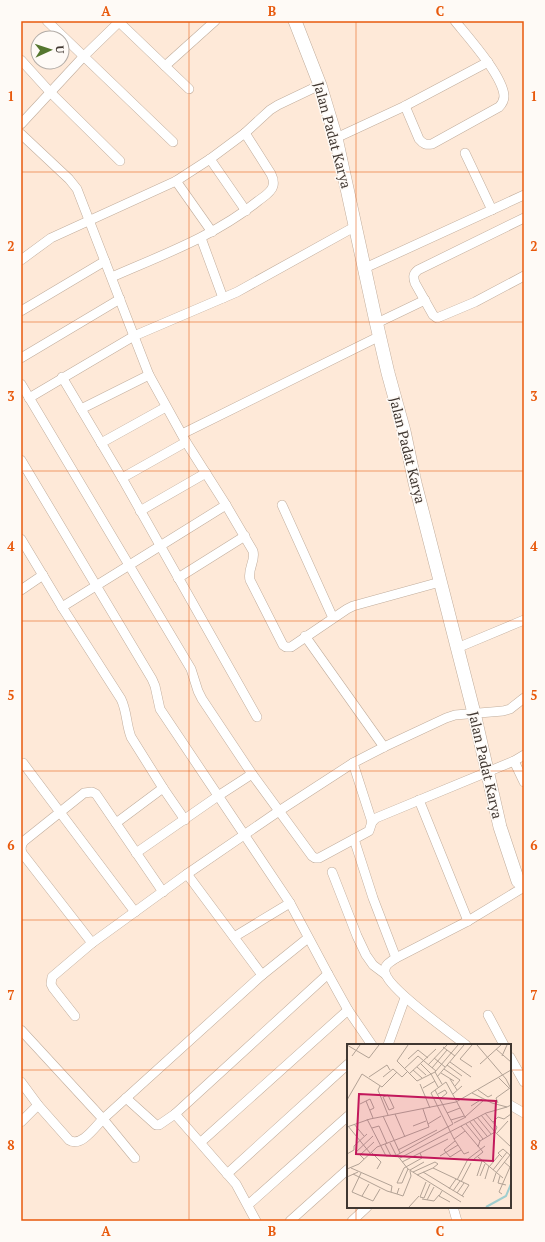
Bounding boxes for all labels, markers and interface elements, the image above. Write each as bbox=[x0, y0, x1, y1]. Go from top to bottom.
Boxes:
text: A bbox=[101, 2, 111, 20]
text: B bbox=[268, 2, 276, 20]
text: C bbox=[436, 2, 444, 20]
north arrow bbox=[30, 30, 70, 70]
text: U bbox=[53, 45, 67, 54]
street label: Jalan Padat Karya bbox=[310, 80, 356, 190]
text: 1 bbox=[7, 87, 15, 105]
text: 1 bbox=[530, 87, 538, 105]
text: 2 bbox=[7, 237, 15, 255]
text: 2 bbox=[530, 237, 538, 255]
text: 3 bbox=[7, 387, 15, 405]
text: 3 bbox=[530, 387, 538, 405]
street label: Jalan Padat Karya bbox=[386, 395, 430, 505]
text: 4 bbox=[7, 537, 15, 555]
text: 4 bbox=[530, 537, 538, 555]
text: 5 bbox=[7, 686, 15, 704]
text: 5 bbox=[530, 686, 538, 704]
street label: Jalan Padat Karya bbox=[464, 709, 508, 821]
text: 6 bbox=[7, 836, 15, 854]
text: 6 bbox=[530, 836, 538, 854]
text: 7 bbox=[7, 986, 15, 1004]
text: 7 bbox=[530, 986, 538, 1004]
inset map bbox=[347, 1044, 511, 1208]
text: 8 bbox=[7, 1136, 15, 1154]
text: 8 bbox=[530, 1136, 538, 1154]
text: A bbox=[101, 1222, 111, 1240]
text: B bbox=[268, 1222, 276, 1240]
text: C bbox=[436, 1222, 444, 1240]

